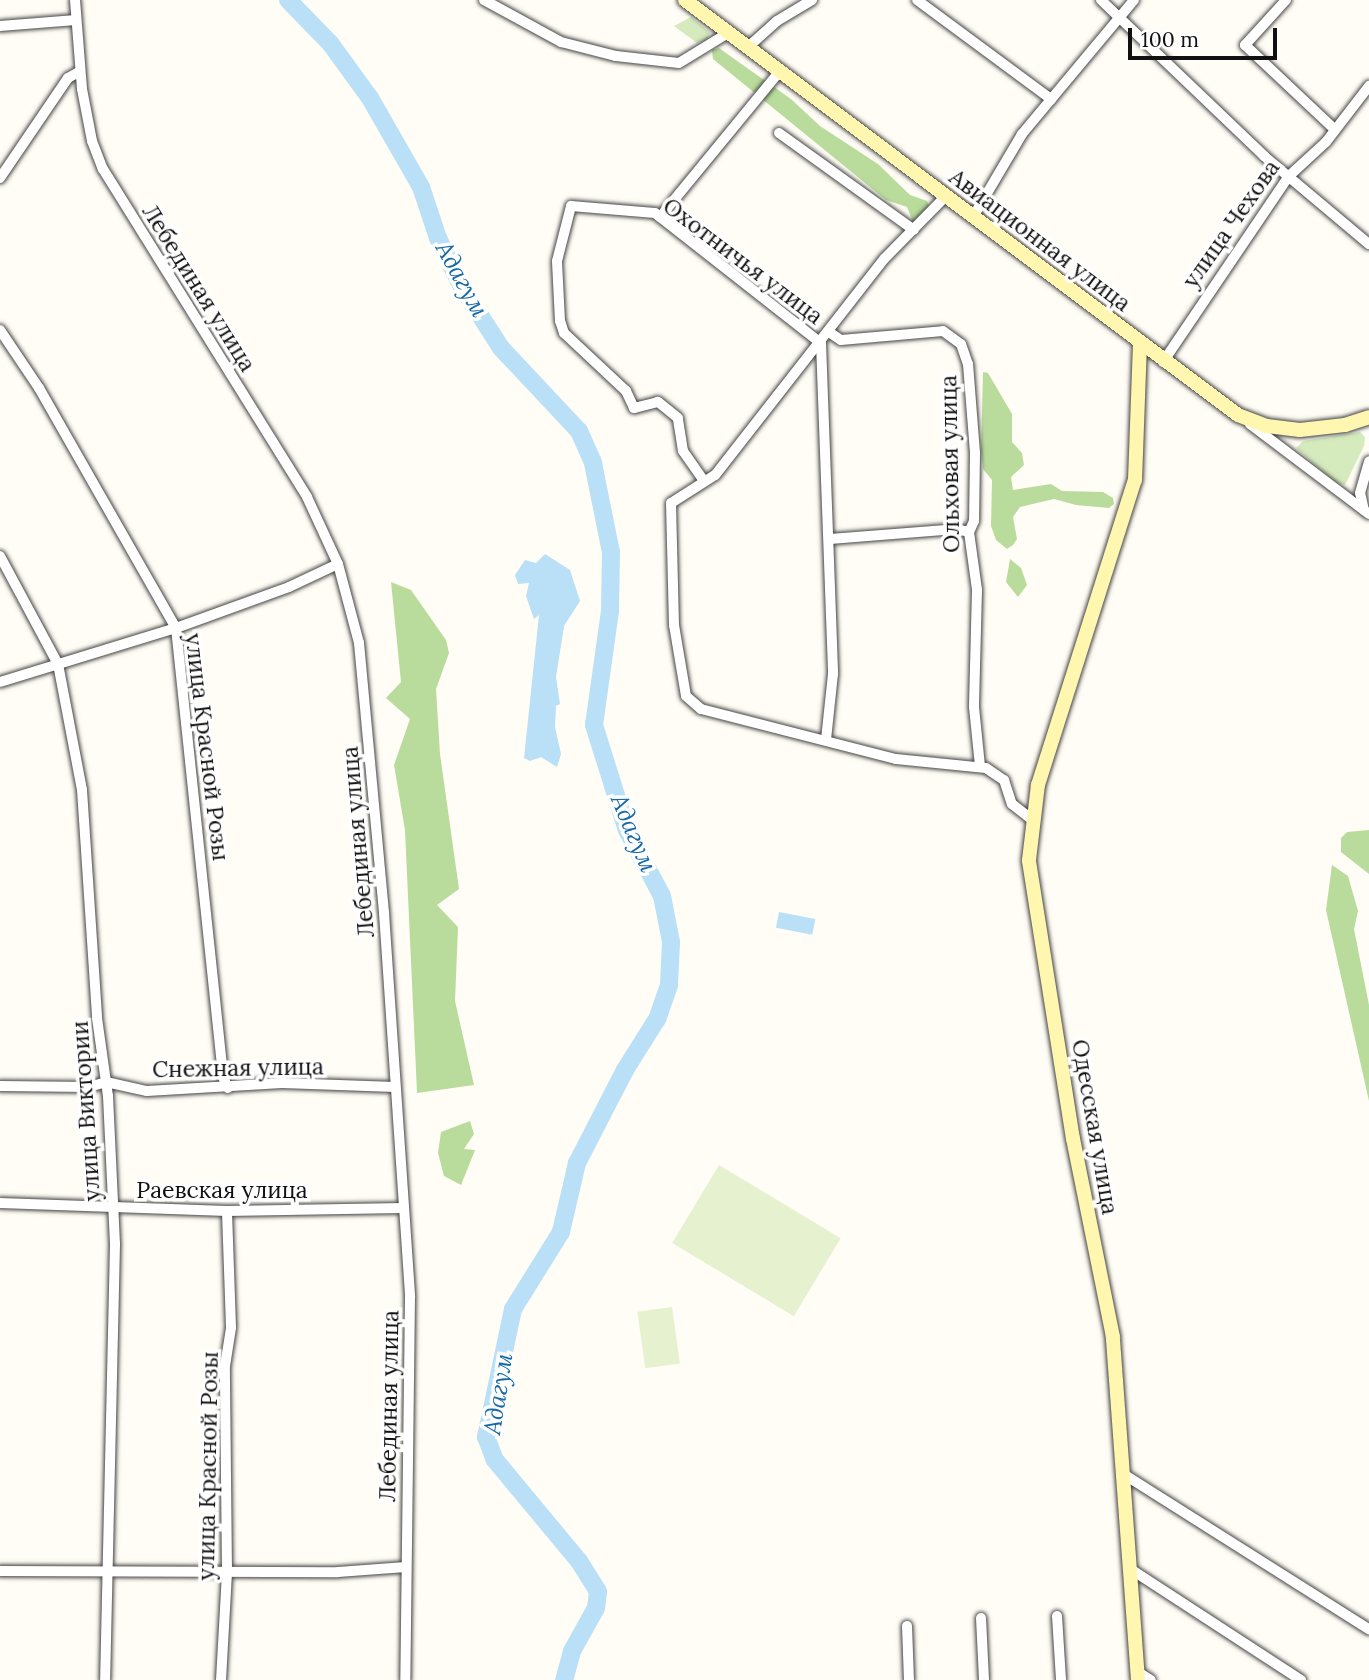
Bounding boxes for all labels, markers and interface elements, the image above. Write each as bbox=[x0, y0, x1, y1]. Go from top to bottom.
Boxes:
scale bar bbox=[1131, 14, 1280, 58]
text: 100 m bbox=[1141, 26, 1199, 53]
street label: улица Чехова bbox=[1177, 155, 1285, 293]
street label: Авиационная улица bbox=[944, 163, 1136, 317]
street label: Охотничья улица bbox=[658, 192, 828, 330]
street label: Лебединая улица bbox=[136, 199, 262, 377]
water label: Адагум bbox=[430, 236, 494, 322]
street label: Ольховая улица bbox=[935, 375, 965, 553]
street label: улица Красной Розы bbox=[179, 632, 235, 862]
street label: Лебединая улица bbox=[336, 745, 380, 939]
water label: Адагум bbox=[605, 790, 663, 876]
street label: улица Виктории bbox=[66, 1020, 106, 1202]
street label: Одесская улица bbox=[1066, 1037, 1124, 1217]
street label: Снежная улица bbox=[152, 1053, 324, 1083]
street label: Раевская улица bbox=[136, 1176, 308, 1204]
street label: Лебединая улица bbox=[374, 1310, 404, 1502]
street label: улица Красной Розы bbox=[192, 1351, 224, 1581]
water label: Адагум bbox=[477, 1351, 519, 1437]

